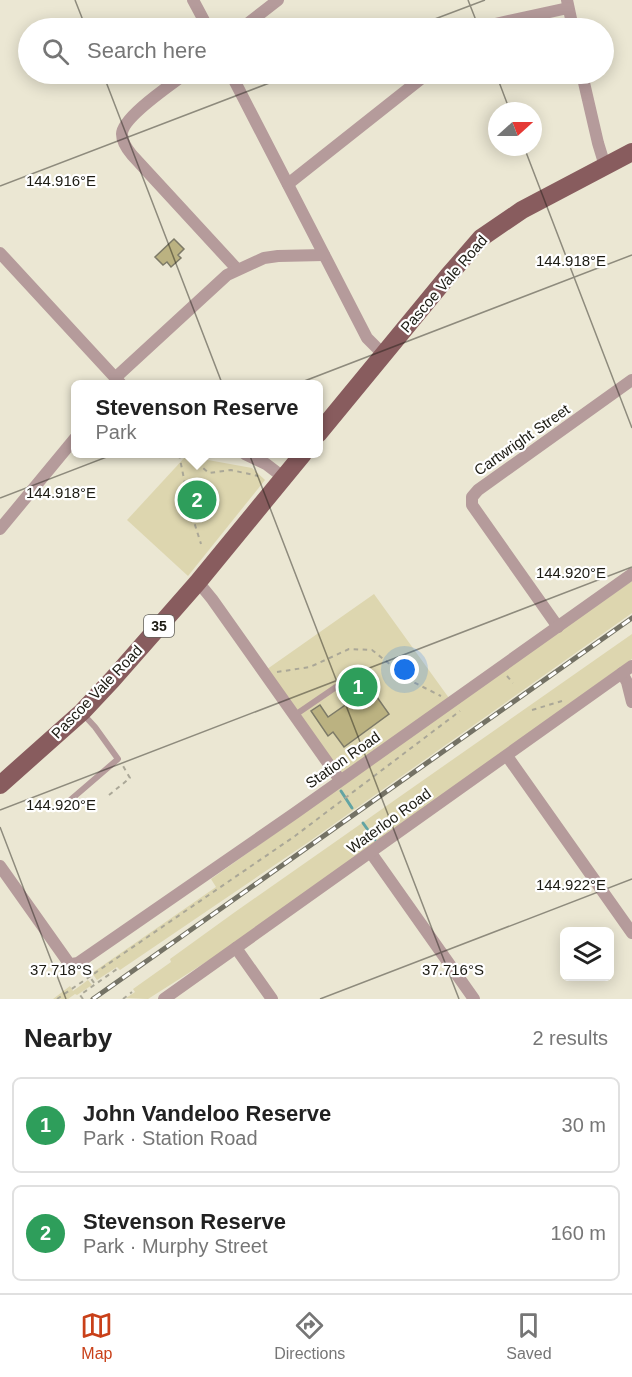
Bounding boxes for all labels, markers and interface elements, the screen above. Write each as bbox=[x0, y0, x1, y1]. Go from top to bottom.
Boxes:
search box bbox=[18, 18, 614, 84]
icon: search bbox=[39, 35, 72, 68]
text: Search here bbox=[87, 38, 207, 63]
north arrow bbox=[488, 102, 542, 156]
text: 144.916°E bbox=[26, 172, 96, 189]
street label: Pascoe Vale Road bbox=[397, 232, 490, 336]
text: 144.918°E bbox=[536, 252, 606, 269]
popup bbox=[71, 380, 323, 458]
text: Stevenson Reserve bbox=[96, 395, 299, 420]
street label: Cartwright Street bbox=[471, 400, 573, 479]
text: Park bbox=[96, 421, 137, 443]
pin: 2 bbox=[178, 478, 216, 522]
text: 144.918°E bbox=[26, 484, 96, 501]
text: 144.920°E bbox=[536, 564, 606, 581]
road number: 35 bbox=[144, 615, 174, 637]
street label: Pascoe Vale Road bbox=[48, 641, 146, 742]
your location bbox=[390, 655, 419, 684]
pin: 1 bbox=[338, 664, 378, 710]
street label: Station Road bbox=[302, 728, 383, 791]
street label: Waterloo Road bbox=[343, 784, 434, 857]
text: 144.920°E bbox=[26, 796, 96, 813]
text: 144.922°E bbox=[536, 876, 606, 893]
map controls bbox=[560, 927, 614, 981]
button: layers bbox=[560, 927, 614, 981]
text: 37.718°S bbox=[30, 961, 92, 978]
text: 37.716°S bbox=[422, 961, 484, 978]
text: Nearby bbox=[24, 1023, 112, 1053]
text: 2 results bbox=[532, 1027, 608, 1049]
text: John Vandeloo Reserve bbox=[83, 1101, 331, 1126]
text: 1 bbox=[40, 1114, 51, 1136]
text: 30 m bbox=[562, 1114, 606, 1136]
text: Park · Station Road bbox=[83, 1127, 258, 1149]
text: Stevenson Reserve bbox=[83, 1209, 286, 1234]
text: 2 bbox=[40, 1222, 51, 1244]
text: 160 m bbox=[550, 1222, 606, 1244]
text: Park · Murphy Street bbox=[83, 1235, 268, 1257]
tab: Map bbox=[80, 1309, 113, 1363]
tab: Directions bbox=[274, 1309, 345, 1363]
tab: Saved bbox=[506, 1309, 552, 1363]

